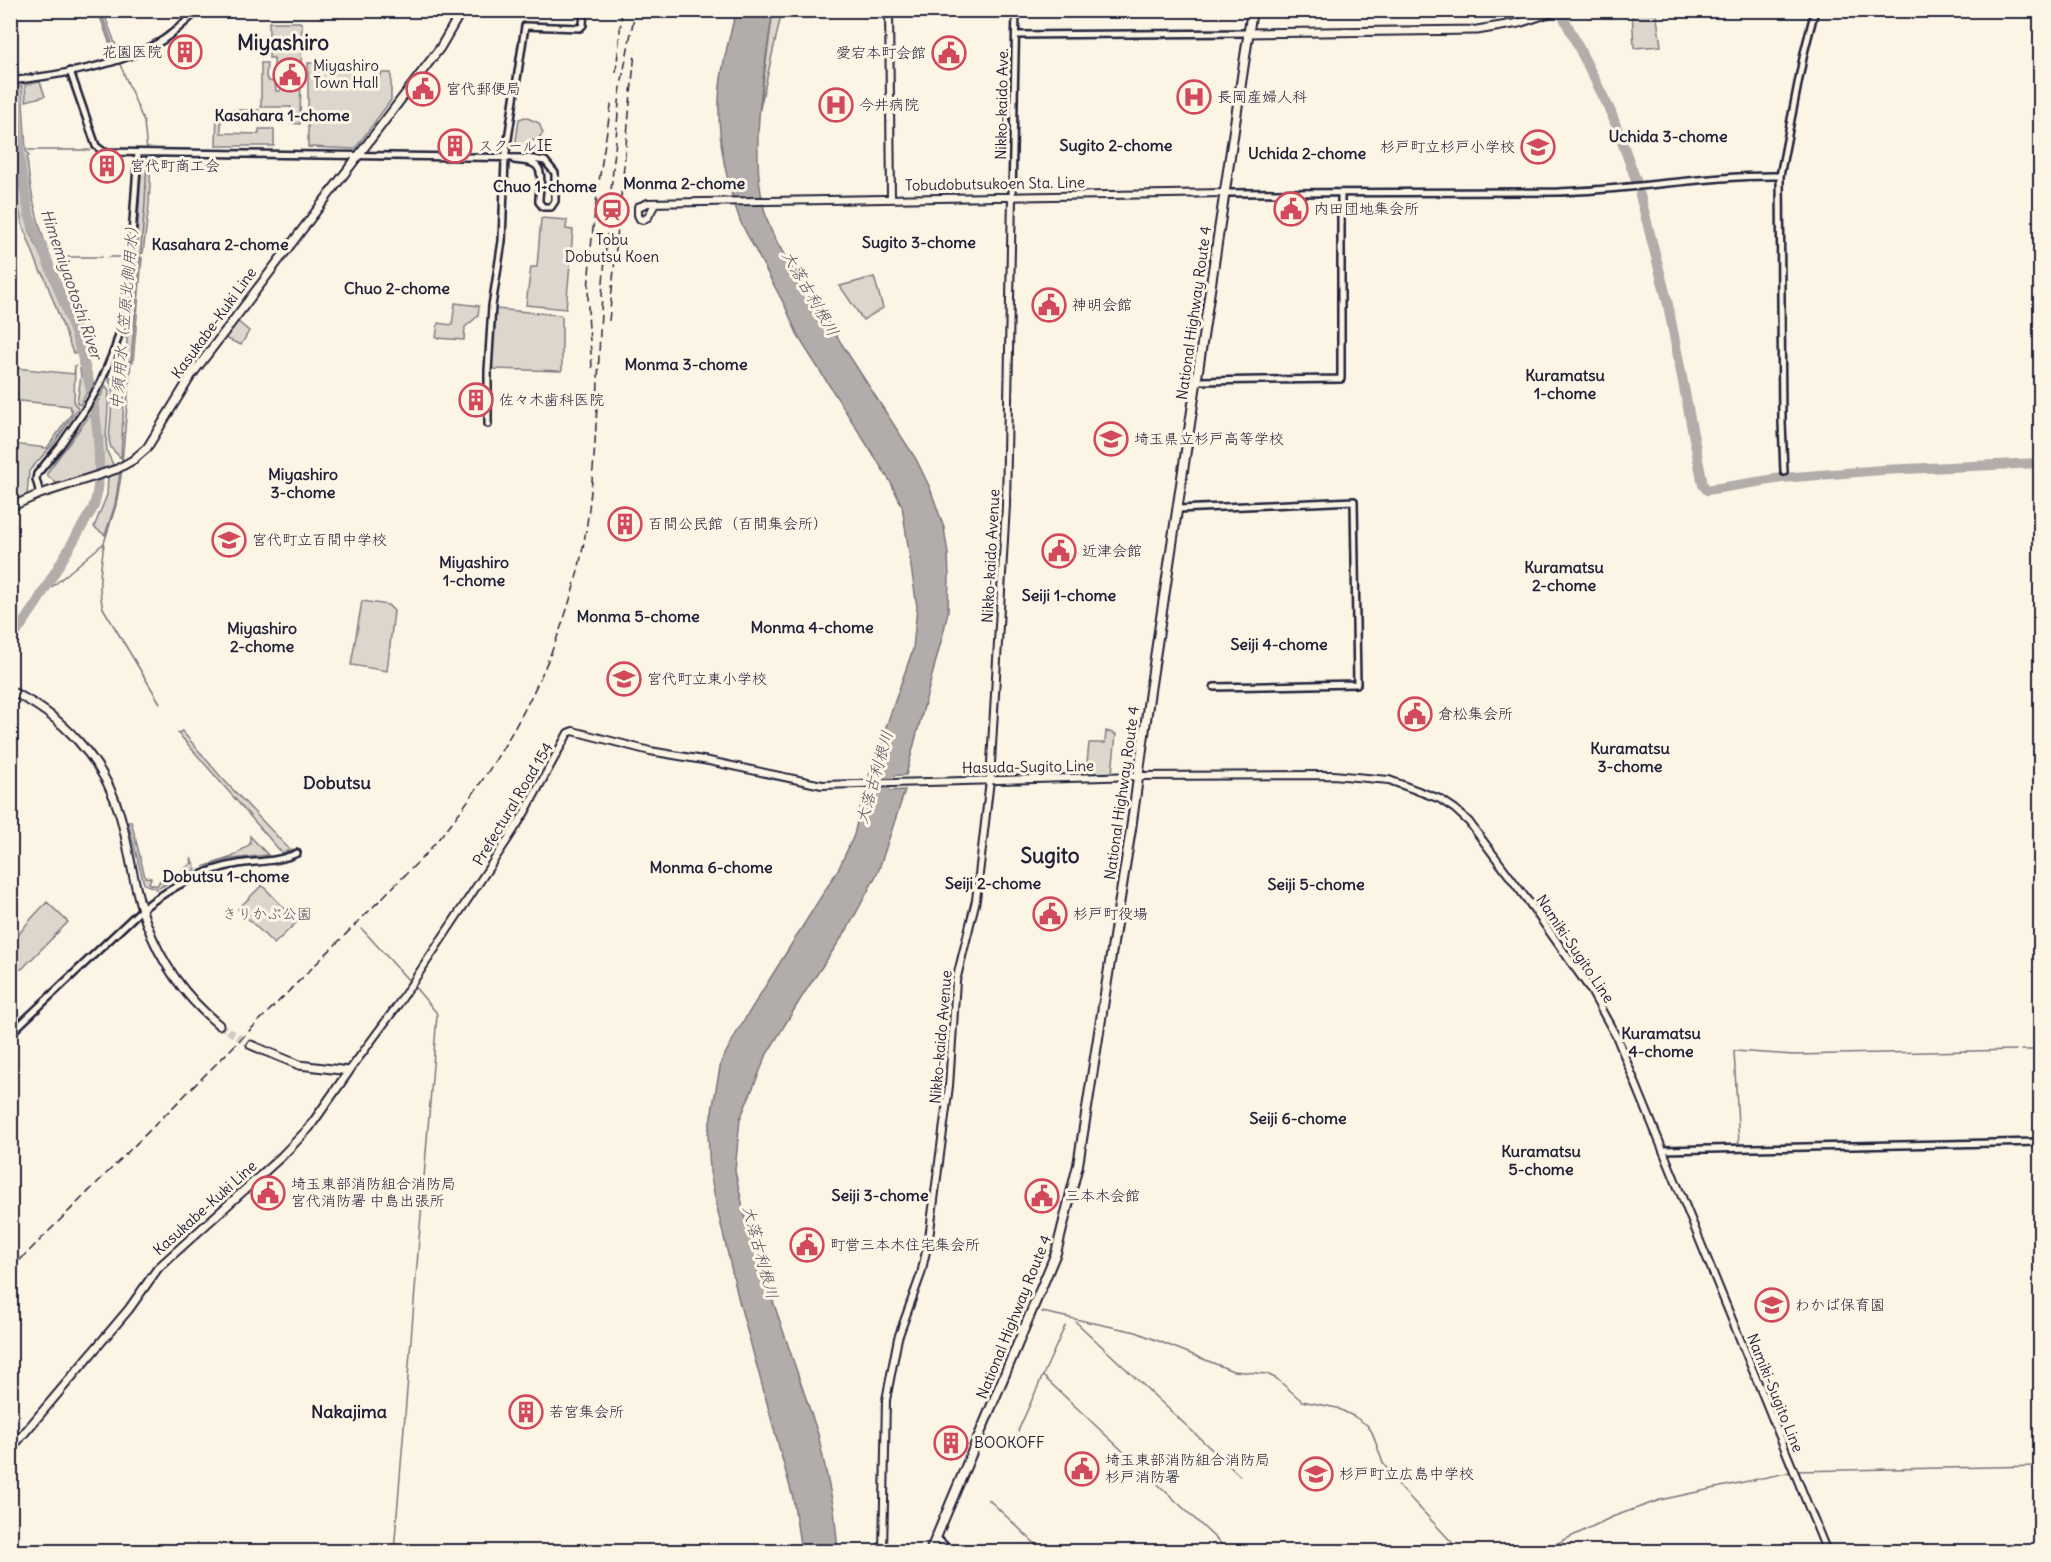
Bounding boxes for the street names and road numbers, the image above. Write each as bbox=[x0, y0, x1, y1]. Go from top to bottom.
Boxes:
street label: Nikko-kaido Ave. bbox=[991, 48, 1012, 160]
street label: Tobudobutsukoen Sta. Line bbox=[905, 172, 1085, 195]
street label: National Highway Route 4 bbox=[1172, 225, 1215, 401]
street label: Kasukabe-Kuki Line bbox=[167, 263, 260, 382]
street label: Nikko-kaido Avenue bbox=[978, 488, 1003, 623]
street label: National Highway Route 4 bbox=[1100, 705, 1143, 881]
street label: Prefectural Road 154 bbox=[468, 738, 557, 869]
street label: Hasuda-Sugito Line bbox=[962, 756, 1094, 777]
street label: Namiki-Sugito Line bbox=[1532, 891, 1619, 1006]
street label: Nikko-kaido Avenue bbox=[925, 969, 956, 1105]
street label: Kasukabe-Kuki Line bbox=[149, 1156, 260, 1259]
street label: National Highway Route 4 bbox=[972, 1232, 1055, 1402]
street label: Namiki-Sugito Line bbox=[1743, 1331, 1808, 1455]

